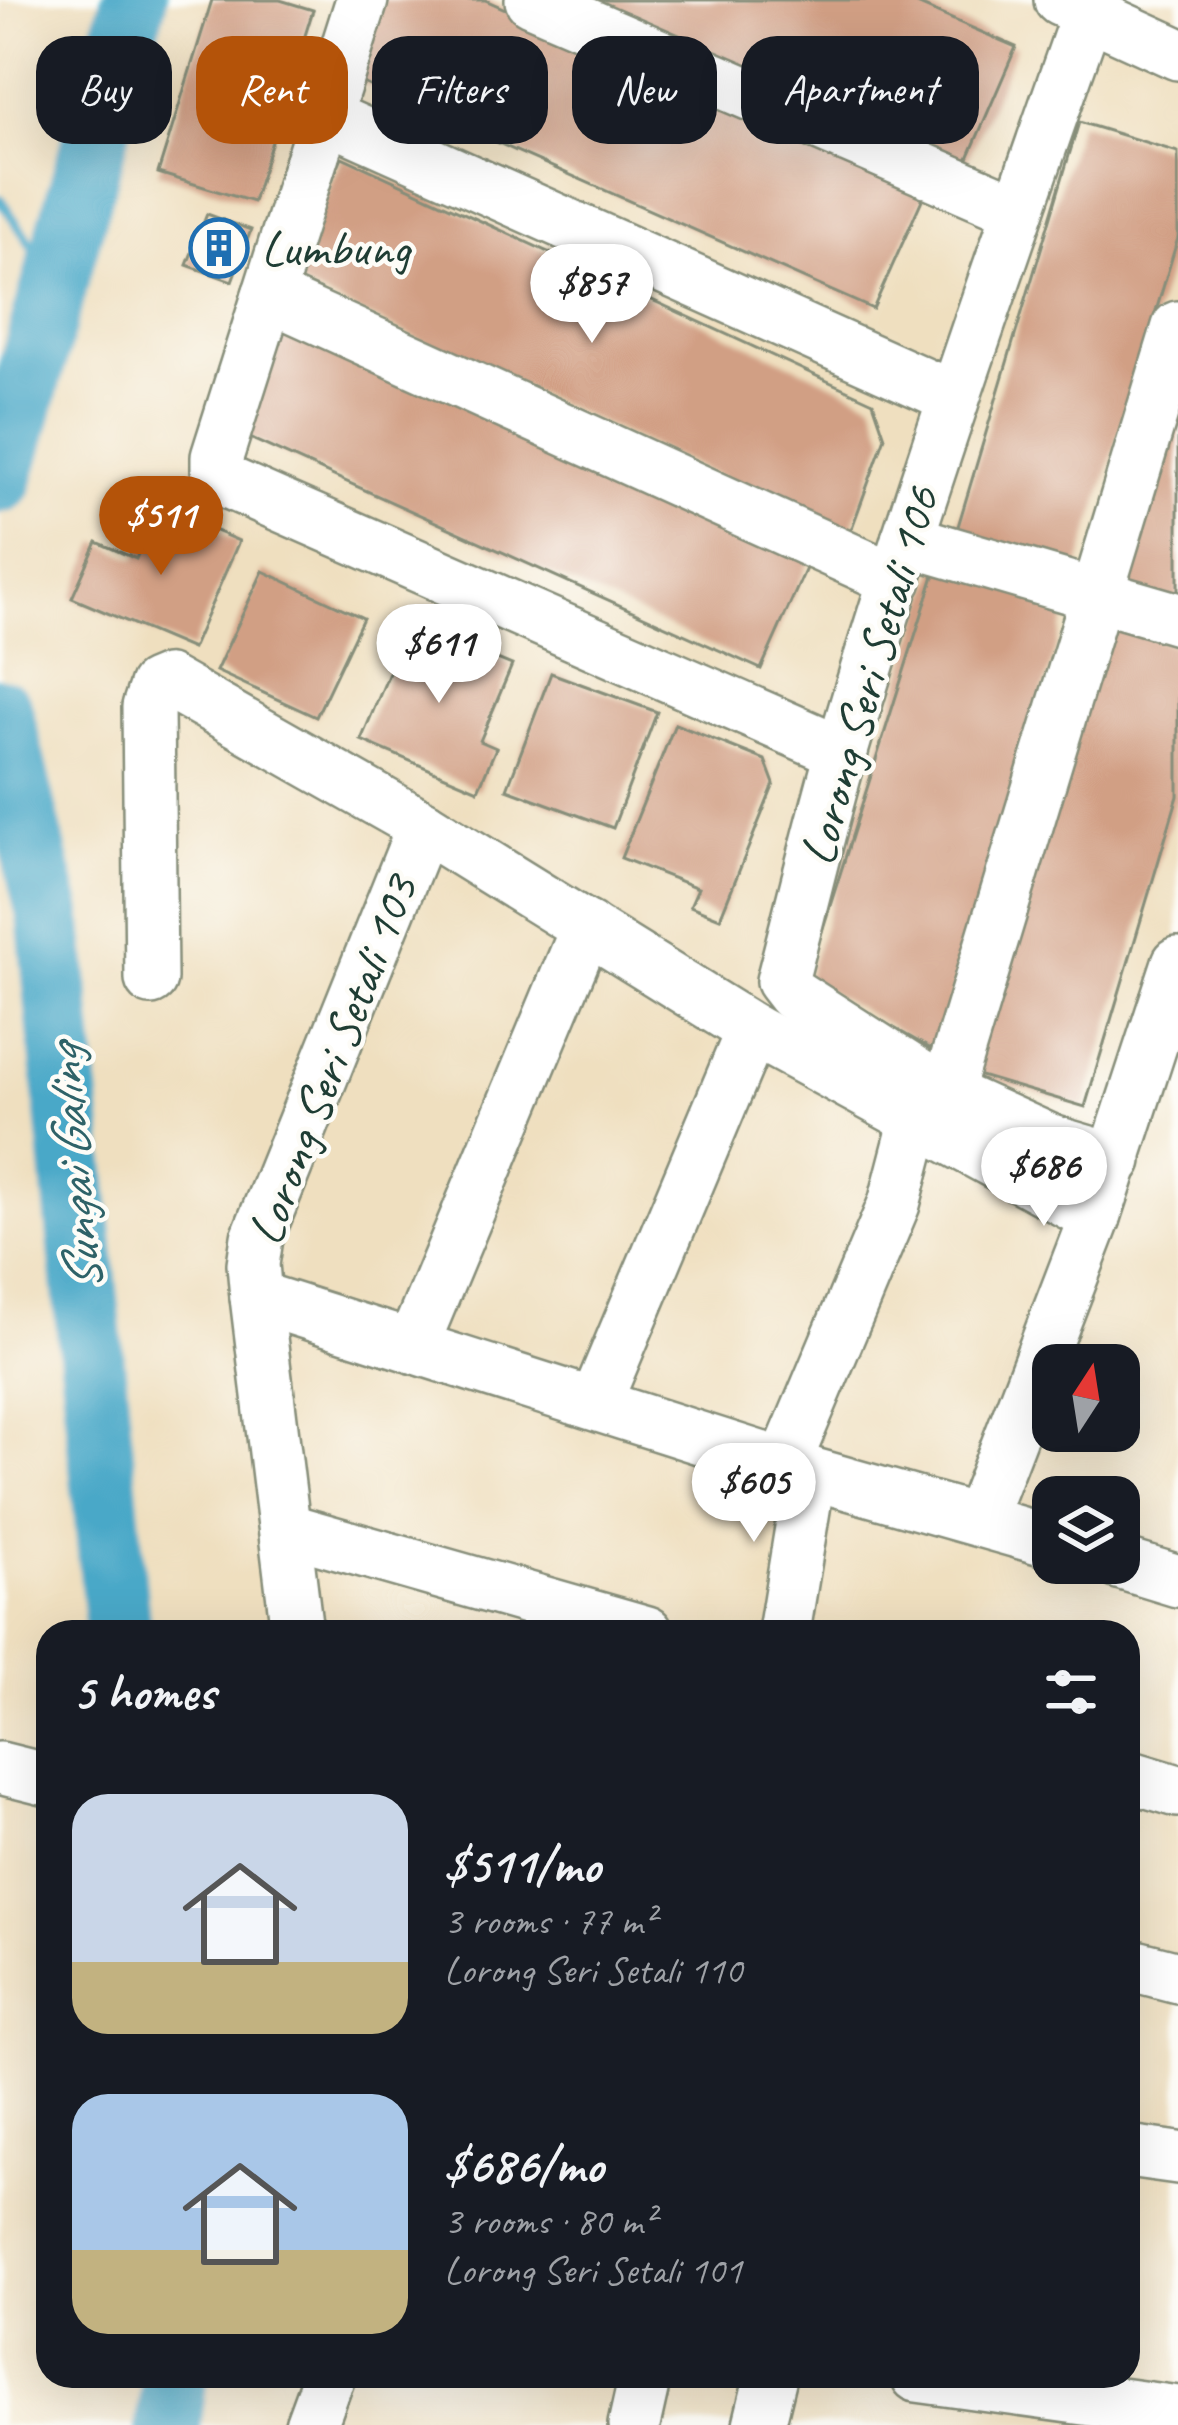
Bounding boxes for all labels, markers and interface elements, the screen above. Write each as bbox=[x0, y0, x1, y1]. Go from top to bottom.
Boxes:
chip: Buy bbox=[36, 36, 172, 144]
chip: Rent bbox=[196, 36, 348, 144]
chip: Filters bbox=[372, 36, 548, 144]
chip: New bbox=[572, 36, 717, 144]
chip: Apartment bbox=[741, 36, 979, 144]
place label: Lumbung bbox=[261, 216, 413, 280]
building icon: Lumbung bbox=[188, 217, 250, 279]
pin: $857 bbox=[521, 244, 663, 346]
text: $857 bbox=[557, 258, 627, 307]
pin: $511 bbox=[90, 476, 232, 578]
street label: Lorong Seri Setali 106 bbox=[785, 478, 954, 872]
text: $511 bbox=[126, 490, 196, 539]
pin: $611 bbox=[368, 604, 510, 706]
text: $611 bbox=[403, 618, 475, 667]
street label: Lorong Seri Setali 103 bbox=[232, 864, 433, 1253]
water label: Sungai Galing bbox=[28, 1036, 118, 1295]
pin: $686 bbox=[973, 1127, 1115, 1229]
text: $686 bbox=[1008, 1141, 1080, 1190]
north arrow bbox=[1032, 1344, 1140, 1452]
map controls bbox=[1032, 1344, 1140, 1584]
pin: $605 bbox=[683, 1443, 825, 1545]
text: $605 bbox=[719, 1457, 789, 1506]
button: layers bbox=[1032, 1476, 1140, 1584]
icon: filters bbox=[1038, 1659, 1104, 1725]
text: 5 homes bbox=[72, 1660, 215, 1724]
text: $511/mo bbox=[444, 1833, 600, 1897]
icon: home bbox=[168, 1842, 312, 1986]
text: 3 rooms · 77 m² bbox=[444, 1897, 655, 1946]
text: Lorong Seri Setali 110 bbox=[444, 1946, 742, 1995]
text: $686/mo bbox=[444, 2133, 603, 2197]
icon: home bbox=[168, 2142, 312, 2286]
text: 3 rooms · 80 m² bbox=[444, 2197, 655, 2246]
text: Lorong Seri Setali 101 bbox=[444, 2246, 742, 2295]

